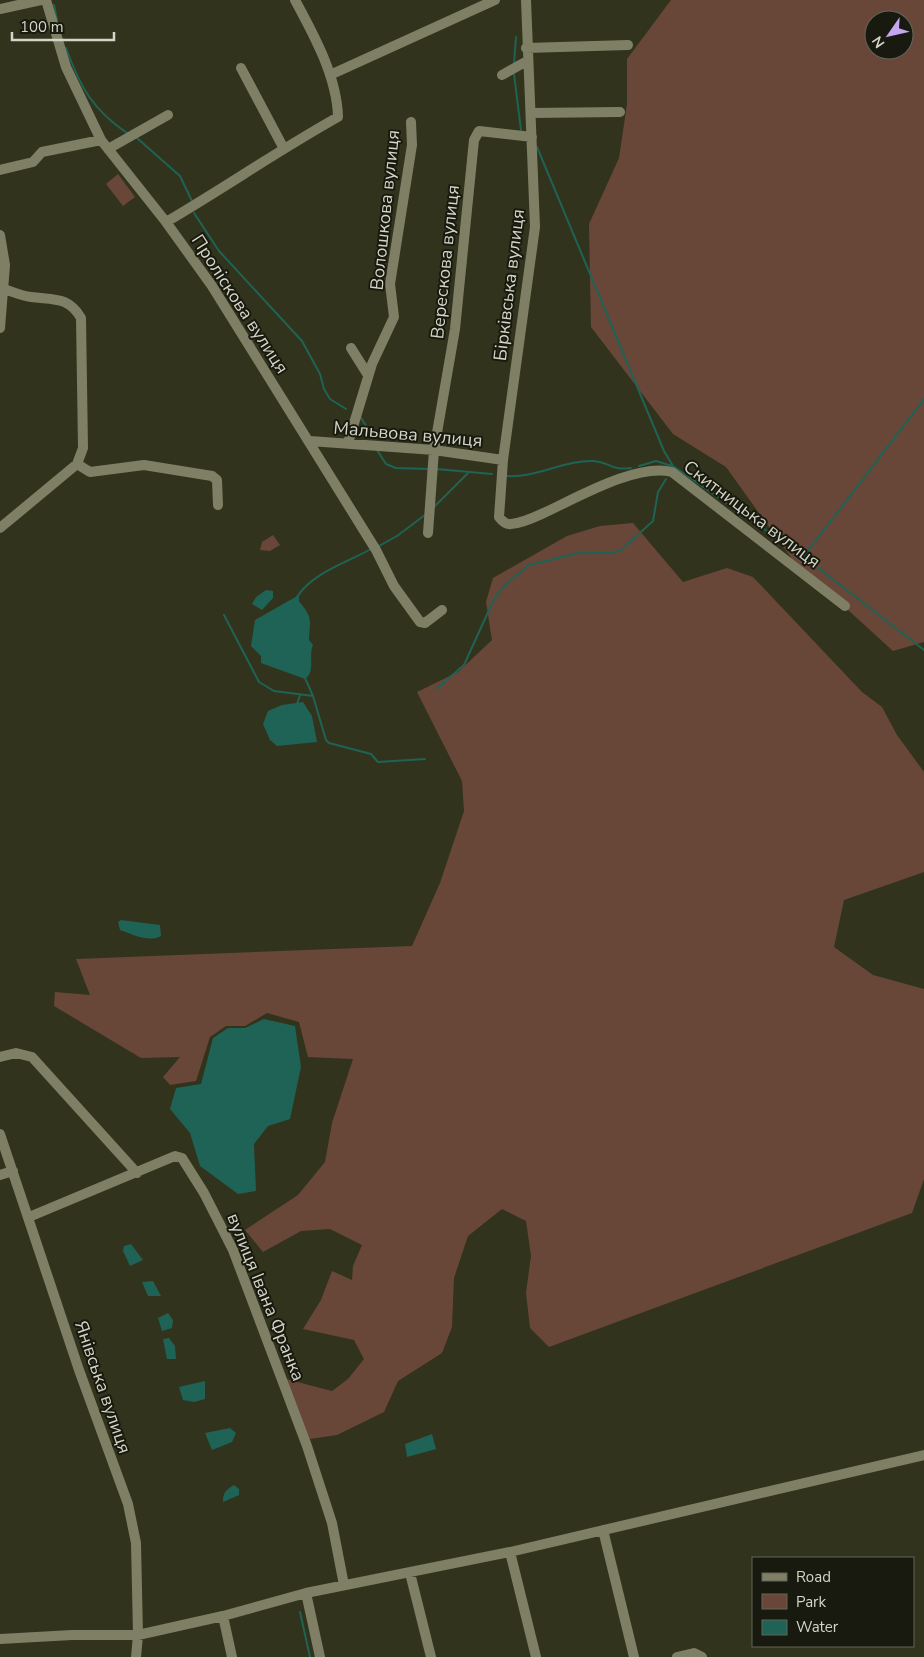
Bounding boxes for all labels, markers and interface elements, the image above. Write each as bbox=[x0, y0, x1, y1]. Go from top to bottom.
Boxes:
scale bar bbox=[12, 10, 115, 42]
north arrow bbox=[864, 10, 914, 60]
text: 100 m bbox=[20, 17, 64, 37]
text: N bbox=[868, 32, 889, 52]
street label: Волошкова вулиця bbox=[365, 129, 405, 291]
street label: Верескова вулиця bbox=[425, 184, 465, 340]
street label: Бірківська вулиця bbox=[488, 208, 530, 362]
street label: Проліскова вулиця bbox=[186, 230, 294, 378]
street label: Мальвова вулиця bbox=[333, 416, 483, 452]
street label: Скитницька вулиця bbox=[679, 455, 825, 573]
street label: вулиця Івана Франка bbox=[221, 1210, 311, 1384]
street label: Янівська вулиця bbox=[69, 1317, 137, 1457]
legend bbox=[752, 1557, 914, 1647]
text: Road bbox=[796, 1567, 831, 1587]
text: Park bbox=[796, 1592, 826, 1612]
text: Water bbox=[796, 1617, 839, 1637]

